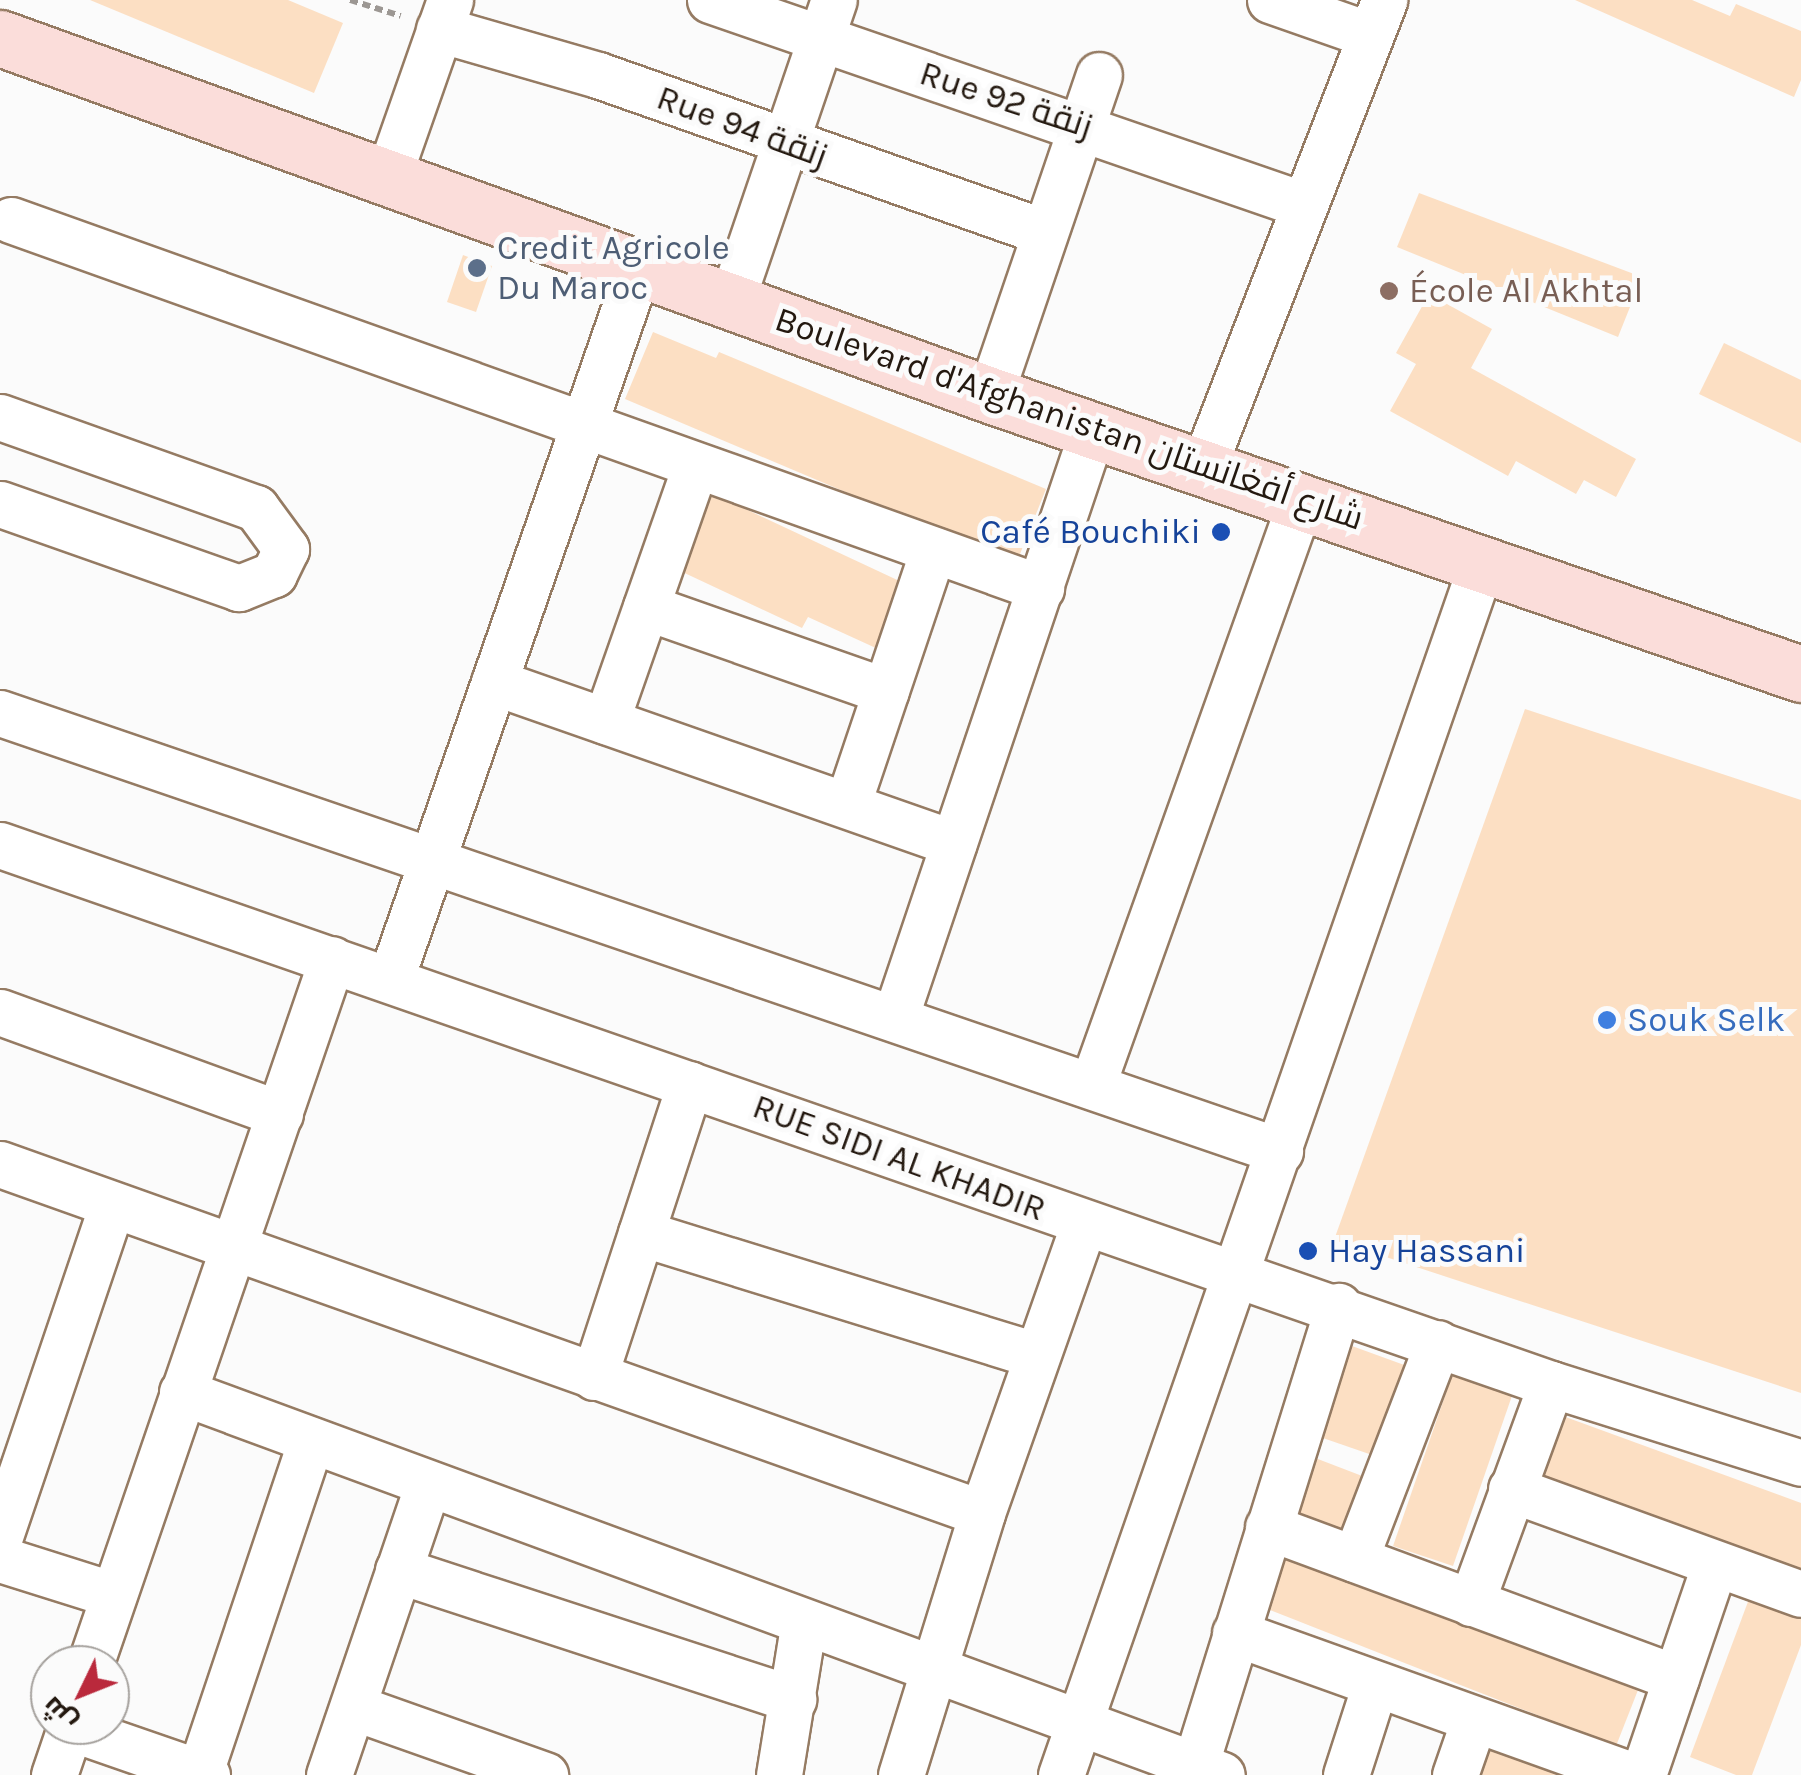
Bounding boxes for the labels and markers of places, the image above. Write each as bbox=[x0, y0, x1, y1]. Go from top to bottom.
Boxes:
place label: Credit Agricole Du Maroc bbox=[497, 227, 730, 309]
marker: Credit Agricole Du Maroc bbox=[466, 257, 488, 279]
place label: École Al Akhtal bbox=[1409, 270, 1643, 312]
marker: École Al Akhtal bbox=[1378, 280, 1400, 302]
place label: Café Bouchiki bbox=[980, 511, 1201, 553]
marker: Café Bouchiki bbox=[1210, 521, 1232, 543]
place label: Souk Selk bbox=[1627, 999, 1785, 1041]
marker: Souk Selk bbox=[1596, 1009, 1618, 1031]
place label: Hay Hassani bbox=[1328, 1230, 1526, 1272]
marker: Hay Hassani bbox=[1297, 1240, 1319, 1262]

